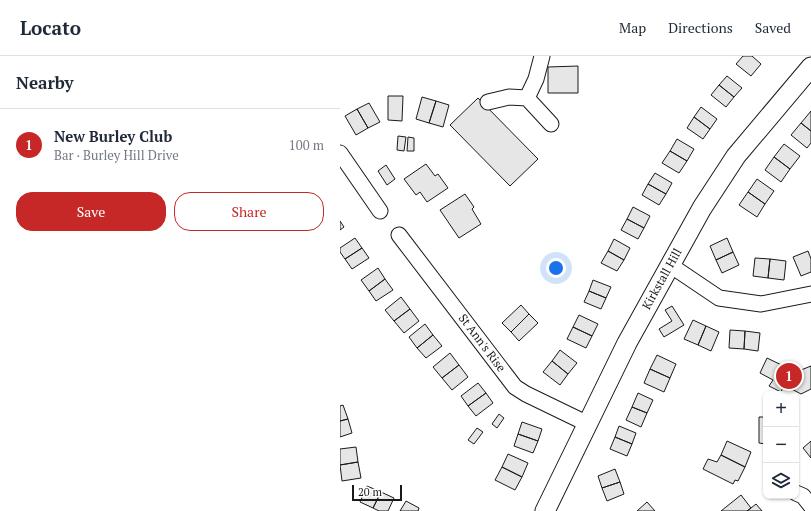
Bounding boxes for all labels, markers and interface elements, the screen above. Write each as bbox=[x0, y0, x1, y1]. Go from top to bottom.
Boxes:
text: Locato bbox=[20, 15, 81, 40]
text: Map bbox=[619, 18, 646, 37]
text: Directions bbox=[668, 18, 733, 37]
text: Saved bbox=[755, 18, 791, 37]
text: Nearby bbox=[16, 71, 74, 94]
text: New Burley Club bbox=[54, 126, 172, 146]
text: 1 bbox=[25, 136, 33, 154]
text: 100 m bbox=[289, 136, 324, 154]
text: Bar · Burley Hill Drive bbox=[54, 146, 179, 164]
button: Save bbox=[16, 192, 166, 231]
button: Share bbox=[174, 192, 324, 231]
street label: Kirkstall Hill bbox=[639, 245, 685, 312]
your location bbox=[546, 258, 566, 278]
street label: St Ann's Rise bbox=[456, 311, 509, 375]
pin: 1 bbox=[776, 361, 802, 391]
map controls bbox=[763, 391, 799, 499]
button: + bbox=[763, 391, 799, 427]
button: − bbox=[763, 427, 799, 463]
button: layers bbox=[763, 463, 799, 499]
scale bar bbox=[352, 483, 402, 502]
text: 20 m bbox=[358, 485, 382, 499]

